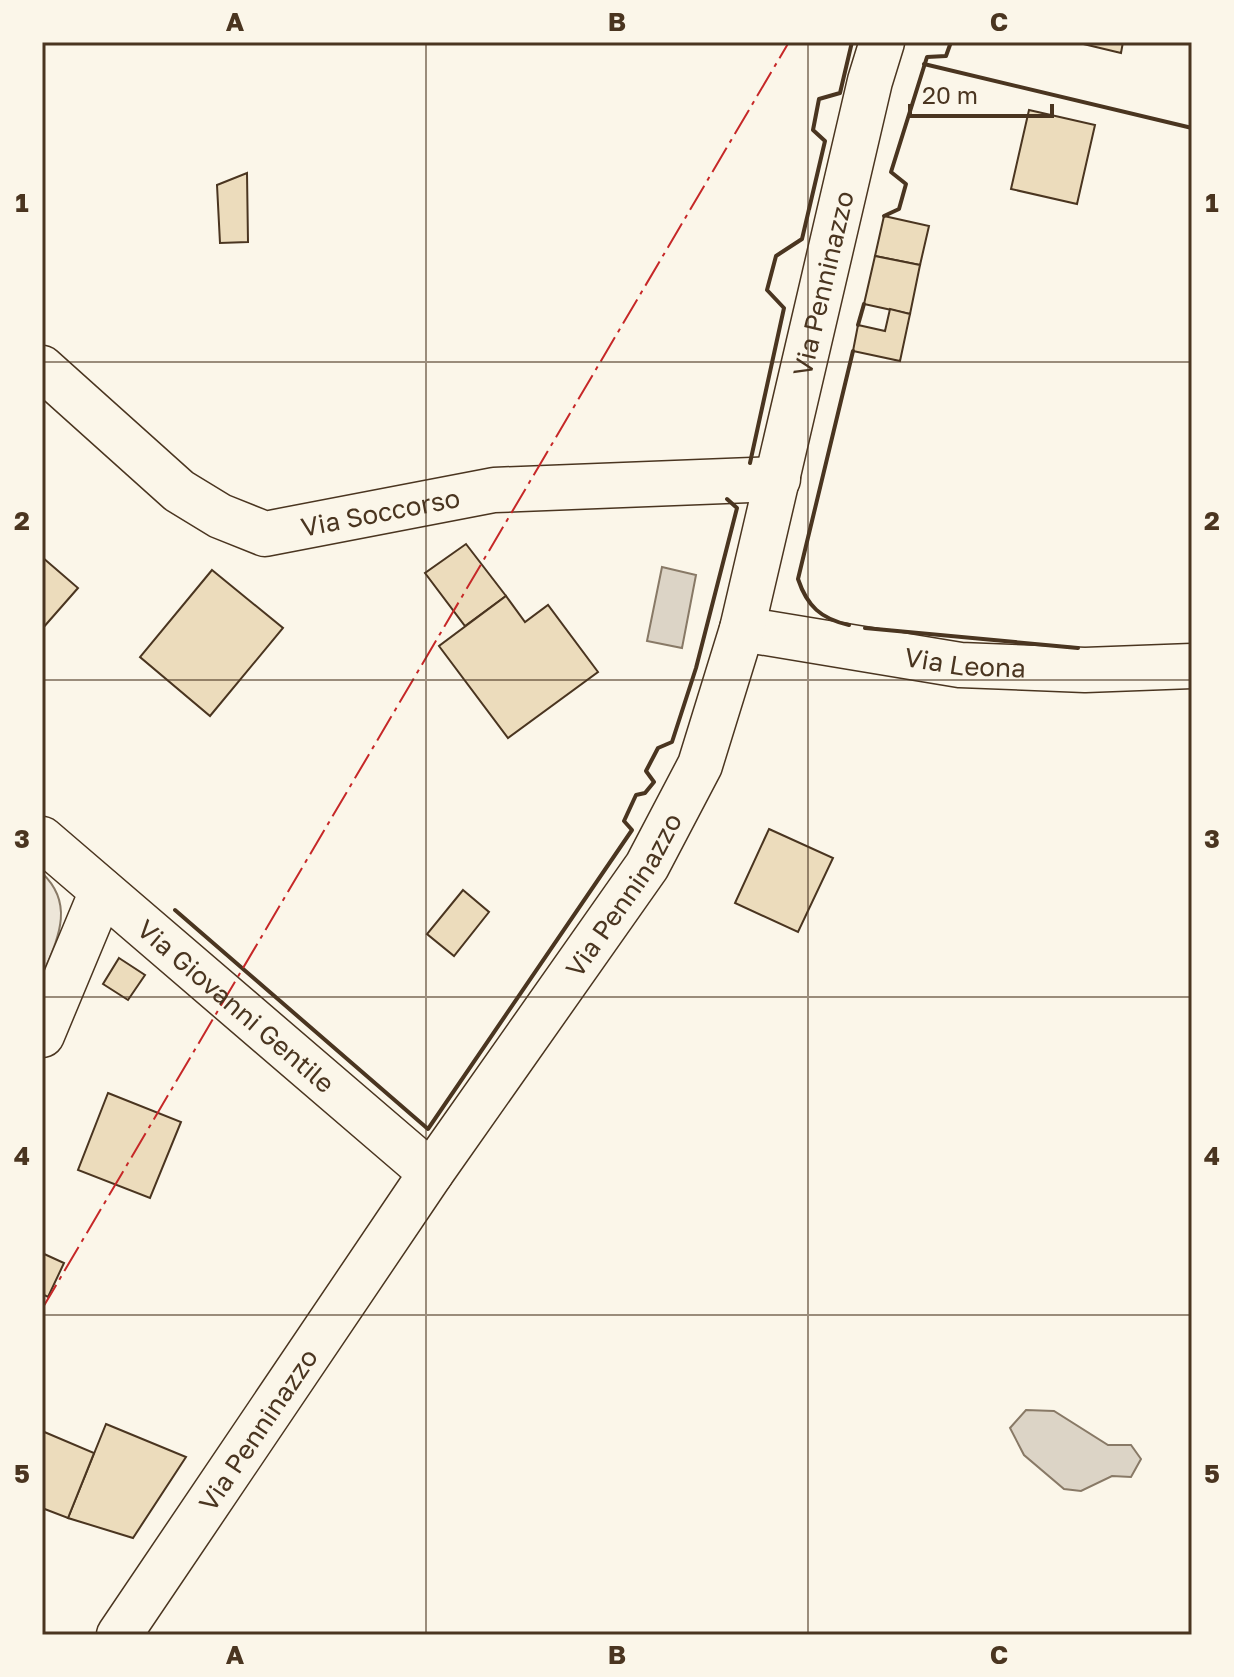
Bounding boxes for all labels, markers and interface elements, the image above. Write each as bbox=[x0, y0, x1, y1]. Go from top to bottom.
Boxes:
text: A bbox=[226, 6, 245, 37]
text: B bbox=[608, 6, 626, 37]
text: C bbox=[990, 6, 1008, 37]
scale bar bbox=[910, 68, 1052, 118]
text: 20 m bbox=[922, 80, 978, 109]
text: 1 bbox=[15, 187, 29, 218]
text: 1 bbox=[1205, 187, 1219, 218]
street label: Via Penninazzo bbox=[786, 188, 859, 379]
street label: Via Soccorso bbox=[298, 481, 462, 542]
text: 2 bbox=[14, 505, 30, 536]
text: 2 bbox=[1204, 505, 1220, 536]
street label: Via Leona bbox=[902, 641, 1026, 683]
street label: Via Penninazzo bbox=[559, 808, 688, 983]
text: 3 bbox=[14, 823, 30, 854]
text: 3 bbox=[1204, 823, 1220, 854]
street label: Via Giovanni Gentile bbox=[131, 913, 341, 1099]
text: 4 bbox=[14, 1140, 30, 1171]
text: 4 bbox=[1204, 1140, 1220, 1171]
street label: Via Penninazzo bbox=[192, 1342, 324, 1517]
text: 5 bbox=[14, 1458, 30, 1489]
text: 5 bbox=[1204, 1458, 1220, 1489]
text: A bbox=[226, 1639, 245, 1670]
text: B bbox=[608, 1639, 626, 1670]
text: C bbox=[990, 1639, 1008, 1670]

